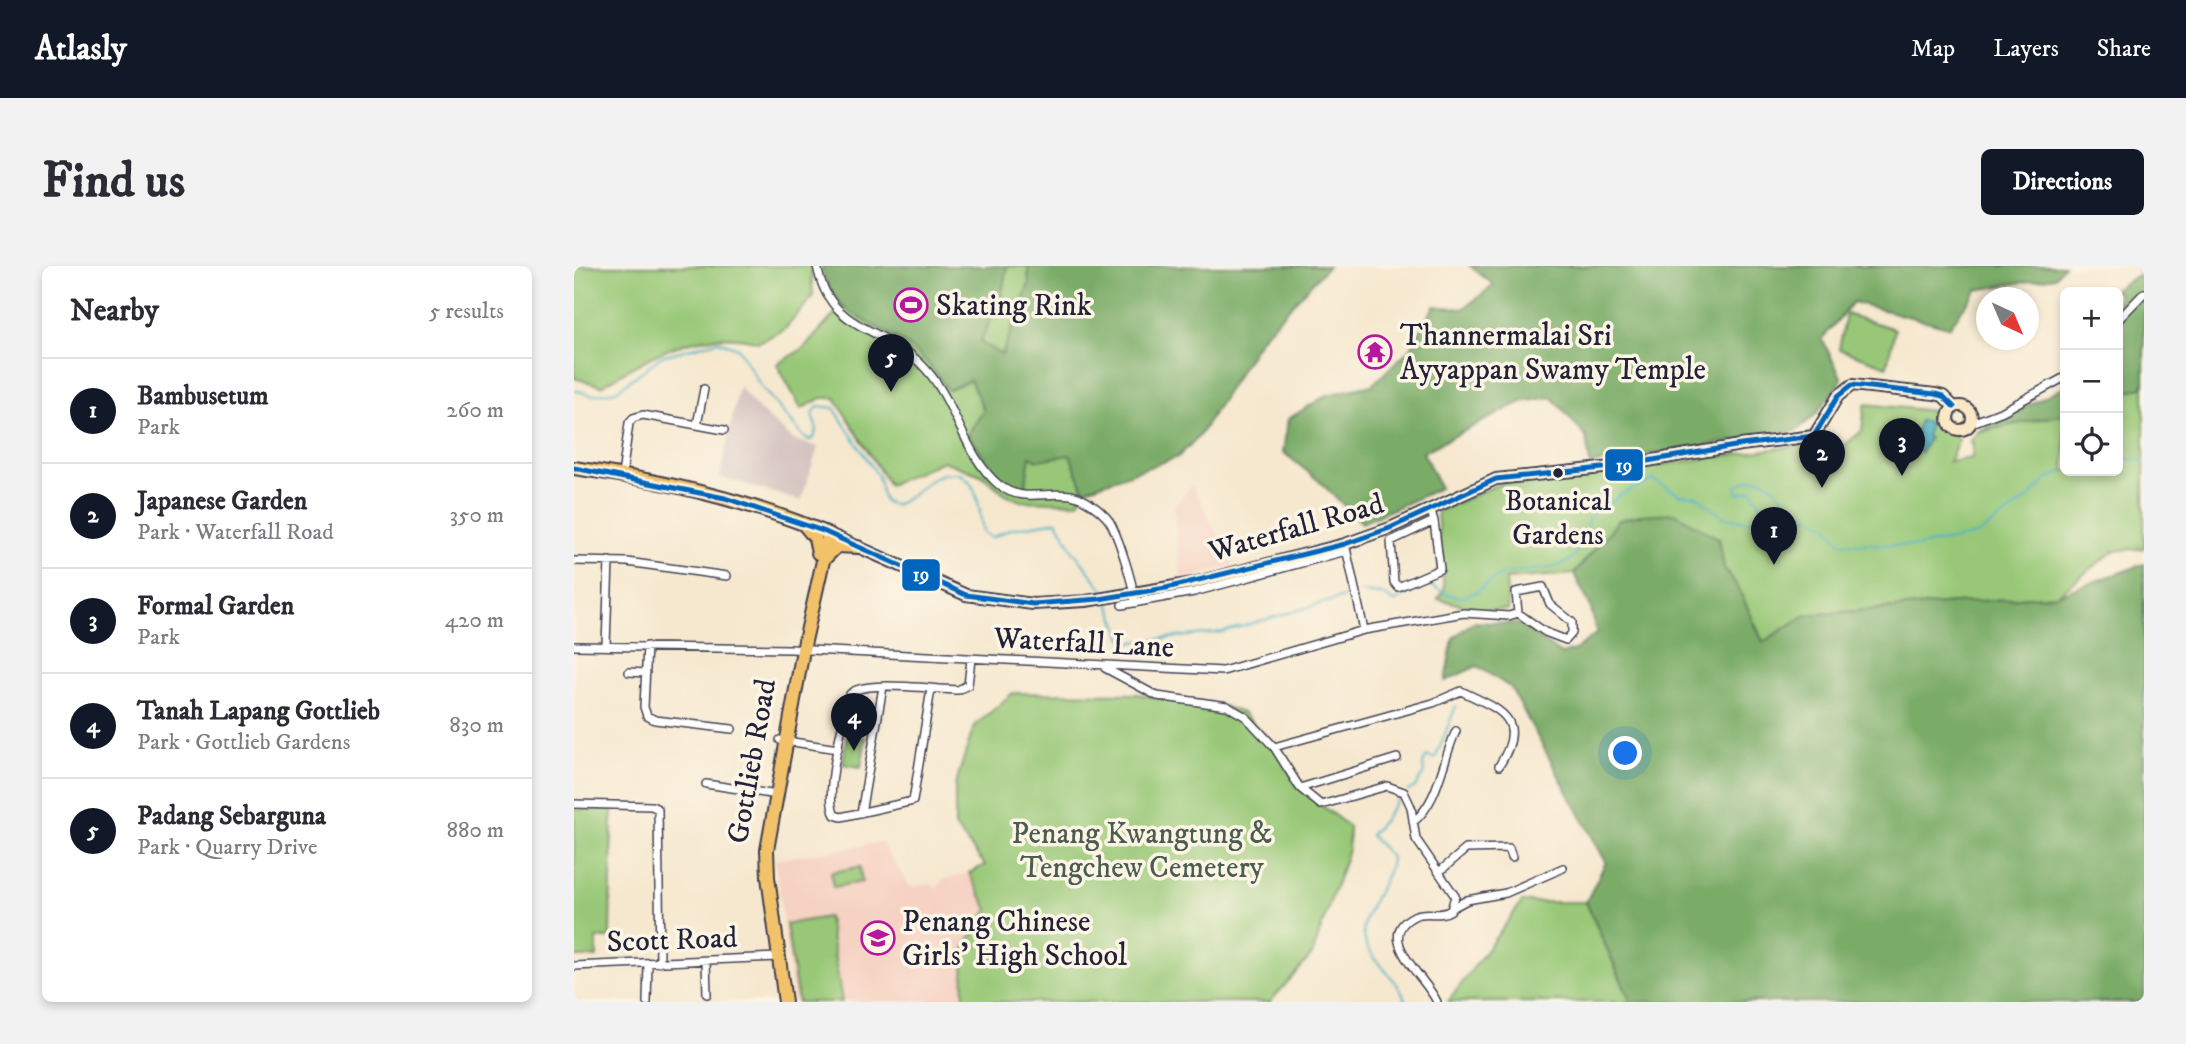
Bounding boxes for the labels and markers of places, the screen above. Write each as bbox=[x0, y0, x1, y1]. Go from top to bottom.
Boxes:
sports icon: Skating Rink bbox=[892, 286, 930, 324]
place label: Skating Rink bbox=[936, 288, 1092, 325]
place label: Thannermalai Sri Ayyappan Swamy Temple bbox=[1400, 318, 1706, 389]
temple icon: Thannermalai Sri Ayyappan Swamy Temple bbox=[1356, 333, 1394, 371]
pin: 5 bbox=[868, 334, 914, 392]
pin: 3 bbox=[1879, 418, 1925, 476]
pin: 2 bbox=[1799, 430, 1845, 488]
marker: Botanical Gardens bbox=[1551, 466, 1565, 480]
place label: Botanical Gardens bbox=[1505, 484, 1612, 553]
pin: 1 bbox=[1751, 507, 1797, 565]
pin: 4 bbox=[831, 693, 877, 751]
place label: Penang Chinese Girls' High School bbox=[902, 904, 1127, 975]
school or university icon: Penang Chinese Girls' High School bbox=[859, 919, 897, 957]

